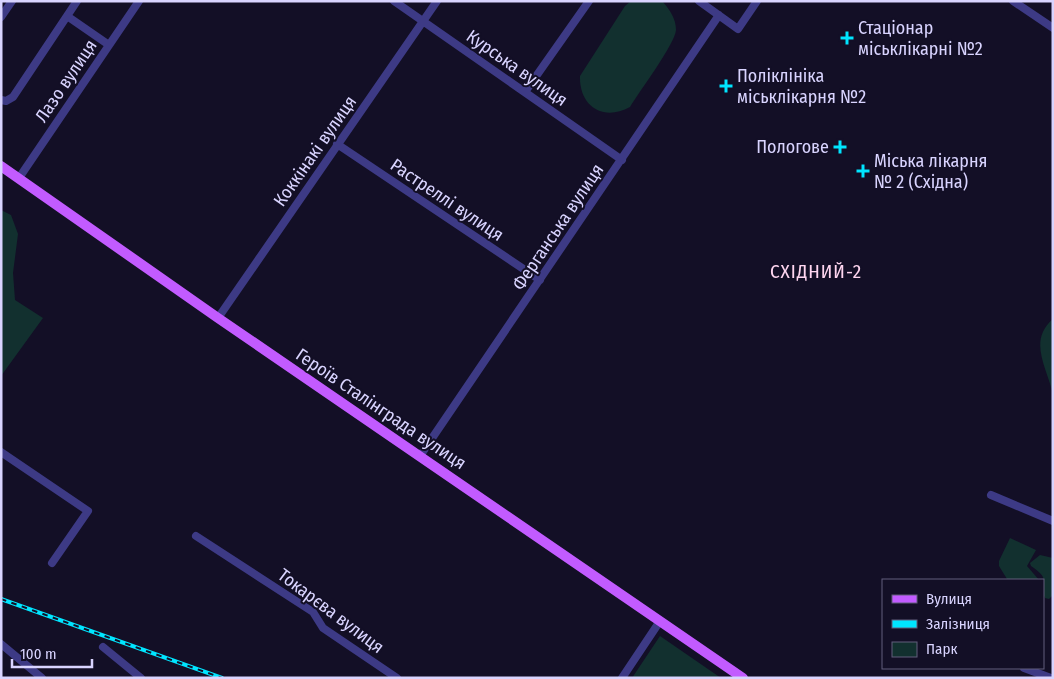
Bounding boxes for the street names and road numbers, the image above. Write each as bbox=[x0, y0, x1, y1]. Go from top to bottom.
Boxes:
street label: Курська вулиця bbox=[462, 25, 572, 111]
street label: Лазо вулиця bbox=[30, 35, 102, 127]
street label: Коккінакі вулиця bbox=[269, 91, 361, 211]
street label: Растреллі вулиця bbox=[386, 154, 508, 246]
street label: Ферганська вулиця bbox=[508, 160, 608, 294]
street label: Героїв Сталінграда вулиця bbox=[292, 344, 470, 474]
street label: Токарєва вулиця bbox=[274, 564, 388, 658]

